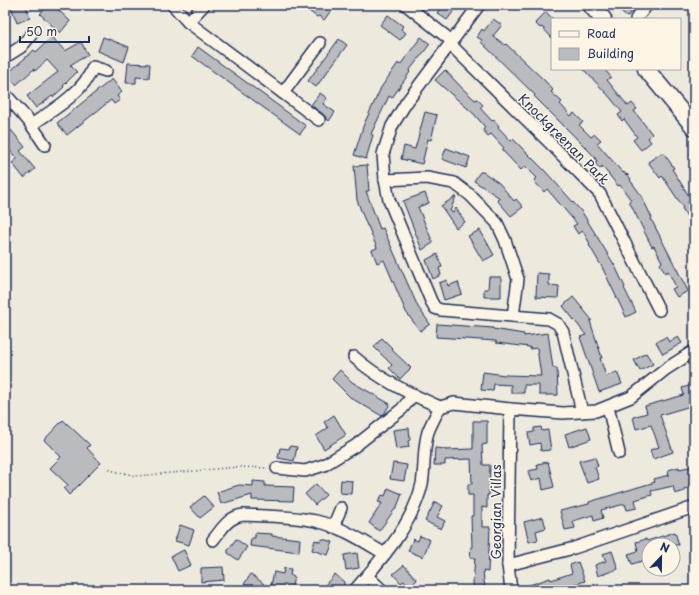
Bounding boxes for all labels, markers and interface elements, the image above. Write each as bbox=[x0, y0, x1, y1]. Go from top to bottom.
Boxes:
scale bar bbox=[20, 18, 89, 44]
legend bbox=[551, 18, 681, 70]
text: 50 m bbox=[26, 22, 57, 40]
text: Road bbox=[587, 24, 616, 42]
text: Building bbox=[587, 44, 634, 62]
street label: Knockgreenan Park bbox=[515, 89, 614, 189]
street label: Georgian Villas bbox=[486, 464, 505, 560]
north arrow bbox=[641, 537, 681, 577]
text: N bbox=[658, 538, 672, 557]

